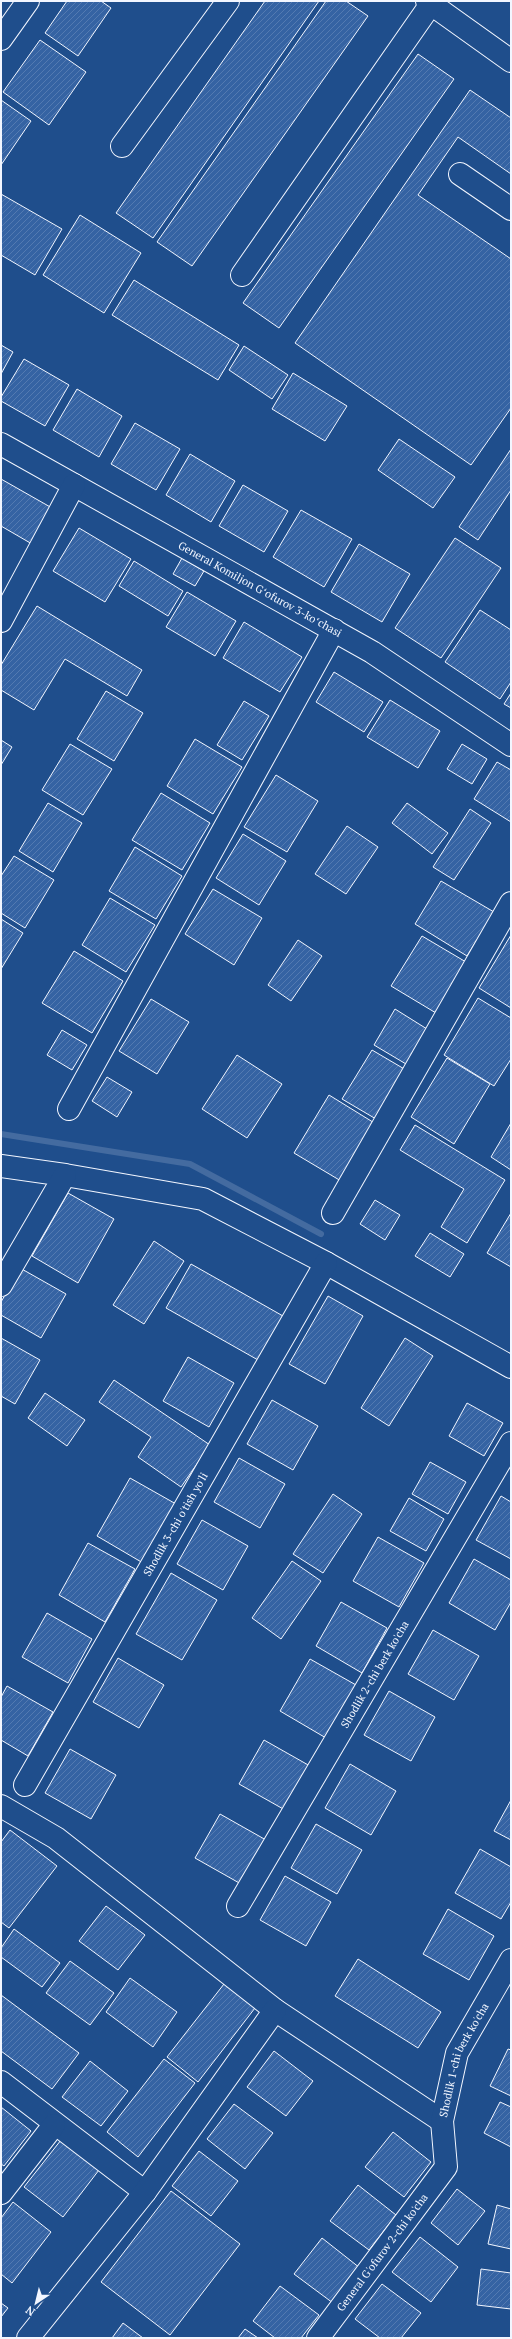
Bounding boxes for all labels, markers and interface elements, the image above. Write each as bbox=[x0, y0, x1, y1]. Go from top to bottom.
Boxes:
street label: General Komiljon Gʻofurov 3-koʻchasi bbox=[176, 538, 344, 640]
street label: Shodlik 3-chi o'tish yo'li bbox=[140, 1470, 211, 1579]
street label: Shodlik 2-chi berk ko'cha bbox=[338, 1618, 412, 1731]
street label: Shodlik 1-chi berk ko'cha bbox=[436, 2000, 492, 2119]
street label: General G'ofurov 2-chi ko'cha bbox=[333, 2190, 431, 2314]
north arrow bbox=[16, 2283, 56, 2323]
text: N bbox=[22, 2303, 38, 2319]

